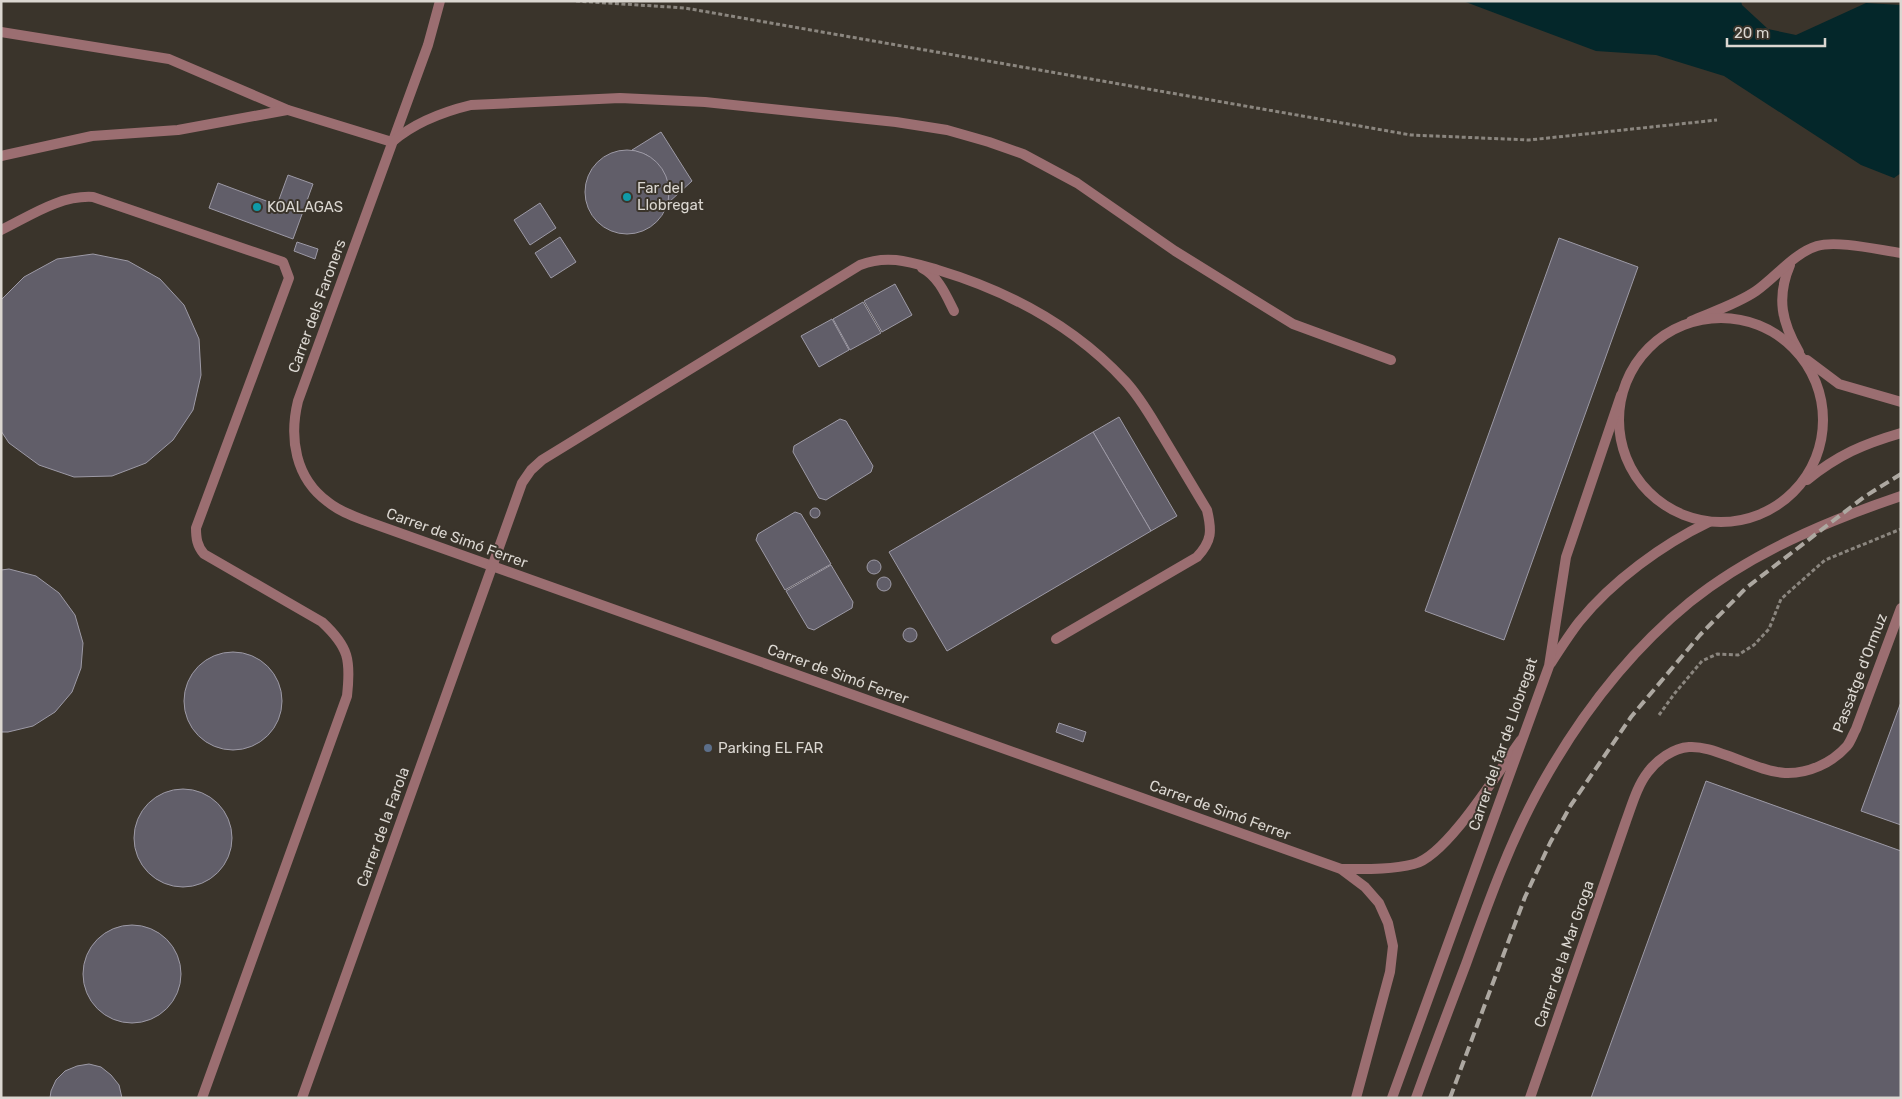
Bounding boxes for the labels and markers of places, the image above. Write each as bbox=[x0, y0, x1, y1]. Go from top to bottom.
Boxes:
place label: Far del Llobregat bbox=[637, 179, 704, 214]
marker: Far del Llobregat bbox=[621, 191, 633, 203]
place label: KOALAGAS bbox=[267, 198, 343, 216]
marker: KOALAGAS bbox=[251, 201, 263, 213]
place label: Parking EL FAR bbox=[718, 739, 824, 757]
marker: Parking EL FAR bbox=[702, 742, 714, 754]

